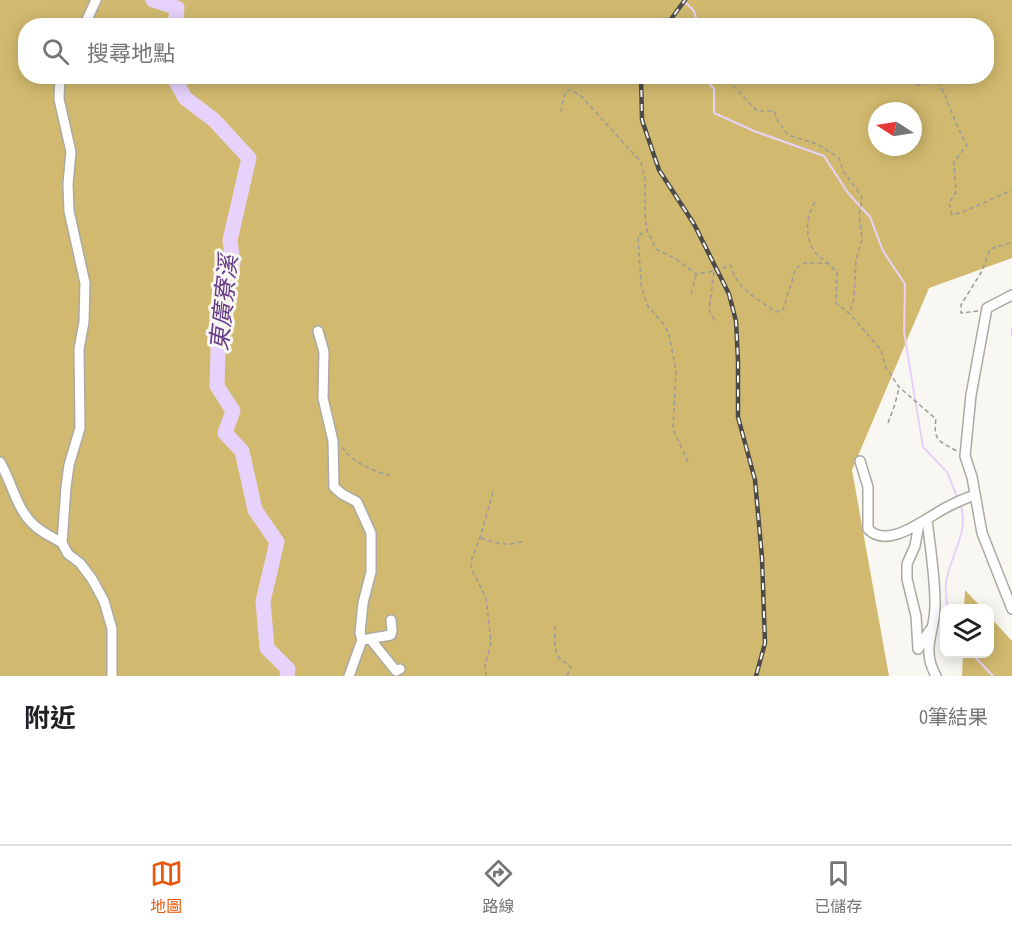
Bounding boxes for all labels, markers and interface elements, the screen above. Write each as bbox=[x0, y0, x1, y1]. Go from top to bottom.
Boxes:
search box bbox=[18, 18, 994, 84]
icon: search bbox=[39, 35, 72, 68]
text: 搜尋地點 bbox=[87, 39, 175, 67]
north arrow bbox=[868, 102, 922, 156]
water label: 東廣寮溪 bbox=[203, 251, 244, 352]
map controls bbox=[940, 604, 994, 658]
button: layers bbox=[940, 604, 994, 658]
text: 附近 bbox=[24, 701, 76, 734]
text: 0筆結果 bbox=[919, 704, 988, 730]
tab: 地圖 bbox=[150, 857, 183, 917]
tab: 路線 bbox=[482, 857, 515, 917]
tab: 已儲存 bbox=[814, 857, 862, 917]

